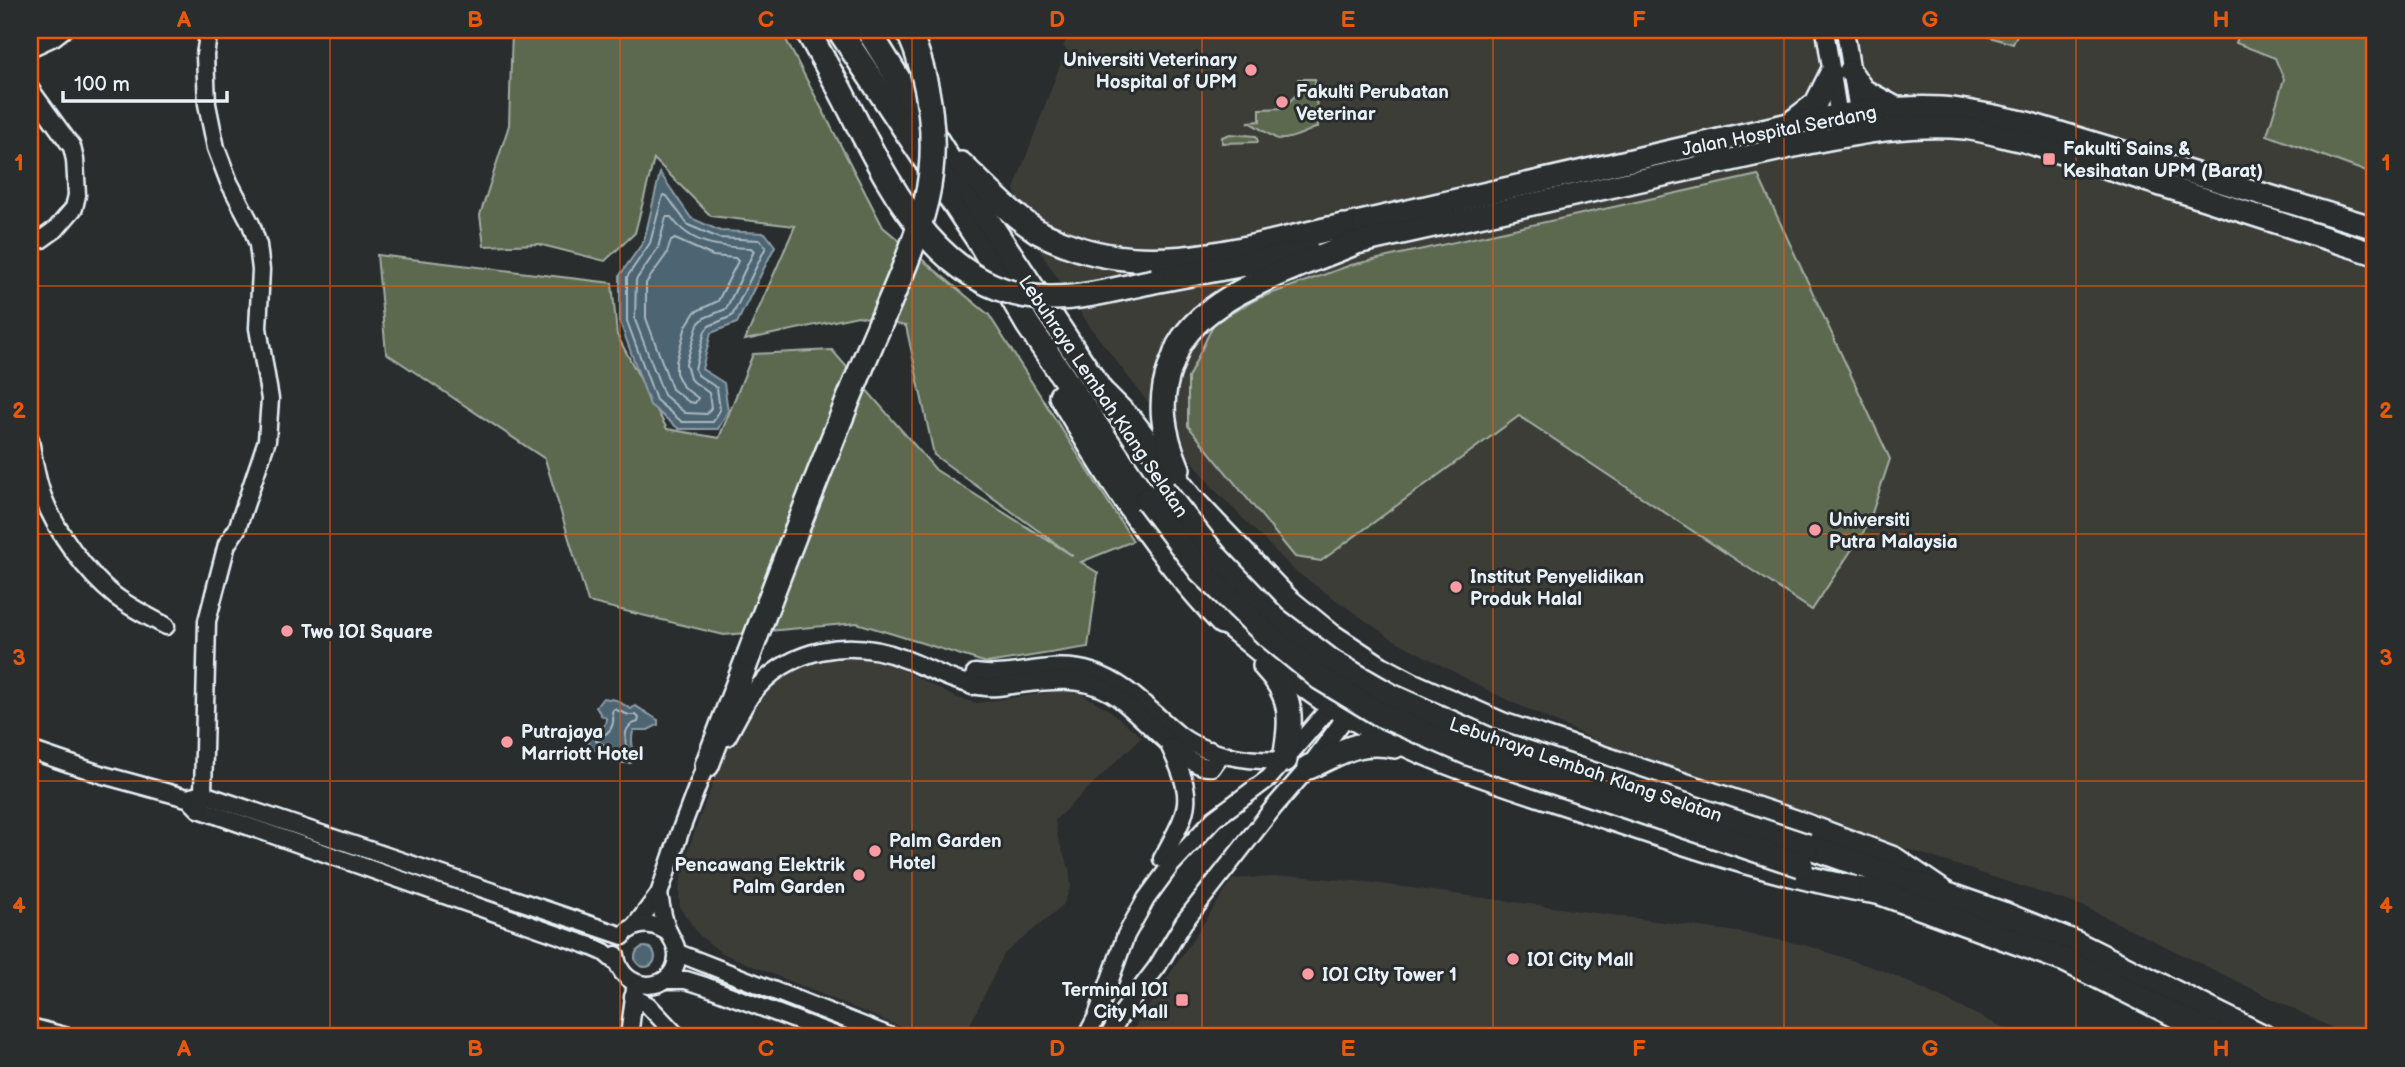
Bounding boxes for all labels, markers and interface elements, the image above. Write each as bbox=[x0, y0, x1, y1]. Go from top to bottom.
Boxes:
text: A bbox=[176, 6, 192, 34]
text: B bbox=[467, 6, 483, 34]
text: C bbox=[758, 6, 774, 34]
text: D bbox=[1049, 6, 1065, 34]
text: E bbox=[1341, 6, 1356, 34]
text: F bbox=[1632, 6, 1646, 34]
text: G bbox=[1922, 6, 1939, 34]
text: H bbox=[2212, 6, 2230, 34]
place label: Universiti Veterinary Hospital of UPM bbox=[1063, 49, 1237, 94]
scale bar bbox=[63, 60, 228, 104]
marker: Universiti Veterinary Hospital of UPM bbox=[1243, 62, 1259, 78]
text: 100 m bbox=[74, 72, 130, 97]
place label: Fakulti Perubatan Veterinar bbox=[1296, 81, 1449, 126]
marker: Fakulti Perubatan Veterinar bbox=[1274, 94, 1290, 110]
street label: Jalan Hospital Serdang bbox=[1680, 101, 1879, 162]
place label: Fakulti Sains & Kesihatan UPM (Barat) bbox=[2063, 138, 2263, 183]
text: 1 bbox=[14, 149, 24, 177]
text: 1 bbox=[2381, 149, 2391, 177]
marker: Fakulti Sains & Kesihatan UPM (Barat) bbox=[2041, 151, 2057, 167]
street label: Lebuhraya Lembah Klang Selatan bbox=[1013, 271, 1193, 522]
text: 2 bbox=[12, 397, 26, 425]
text: 2 bbox=[2379, 397, 2393, 425]
place label: Universiti Putra Malaysia bbox=[1829, 509, 1958, 554]
marker: Universiti Putra Malaysia bbox=[1807, 522, 1823, 538]
place label: Institut Penyelidikan Produk Halal bbox=[1470, 566, 1644, 611]
marker: Institut Penyelidikan Produk Halal bbox=[1448, 579, 1464, 595]
place label: Two IOI Square bbox=[301, 621, 433, 644]
marker: Two IOI Square bbox=[279, 623, 295, 639]
text: 3 bbox=[12, 644, 26, 672]
text: 3 bbox=[2379, 644, 2393, 672]
street label: Lebuhraya Lembah Klang Selatan bbox=[1446, 713, 1725, 828]
place label: Putrajaya Marriott Hotel bbox=[521, 721, 643, 766]
marker: Putrajaya Marriott Hotel bbox=[499, 734, 515, 750]
place label: Palm Garden Hotel bbox=[889, 830, 1002, 875]
marker: Palm Garden Hotel bbox=[867, 843, 883, 859]
place label: Pencawang Elektrik Palm Garden bbox=[675, 854, 845, 899]
marker: Pencawang Elektrik Palm Garden bbox=[851, 867, 867, 883]
text: 4 bbox=[12, 892, 26, 920]
text: 4 bbox=[2379, 892, 2393, 920]
place label: IOI City Mall bbox=[1527, 949, 1634, 972]
marker: IOI City Mall bbox=[1505, 951, 1521, 967]
place label: IOI CIty Tower 1 bbox=[1322, 964, 1457, 987]
marker: IOI CIty Tower 1 bbox=[1300, 966, 1316, 982]
place label: Terminal IOI City Mall bbox=[1062, 979, 1168, 1024]
marker: Terminal IOI City Mall bbox=[1174, 992, 1190, 1008]
text: A bbox=[176, 1035, 192, 1063]
text: B bbox=[467, 1035, 483, 1063]
text: C bbox=[758, 1035, 774, 1063]
text: D bbox=[1049, 1035, 1065, 1063]
text: E bbox=[1341, 1035, 1356, 1063]
text: F bbox=[1632, 1035, 1646, 1063]
text: G bbox=[1922, 1035, 1939, 1063]
text: H bbox=[2212, 1035, 2230, 1063]

